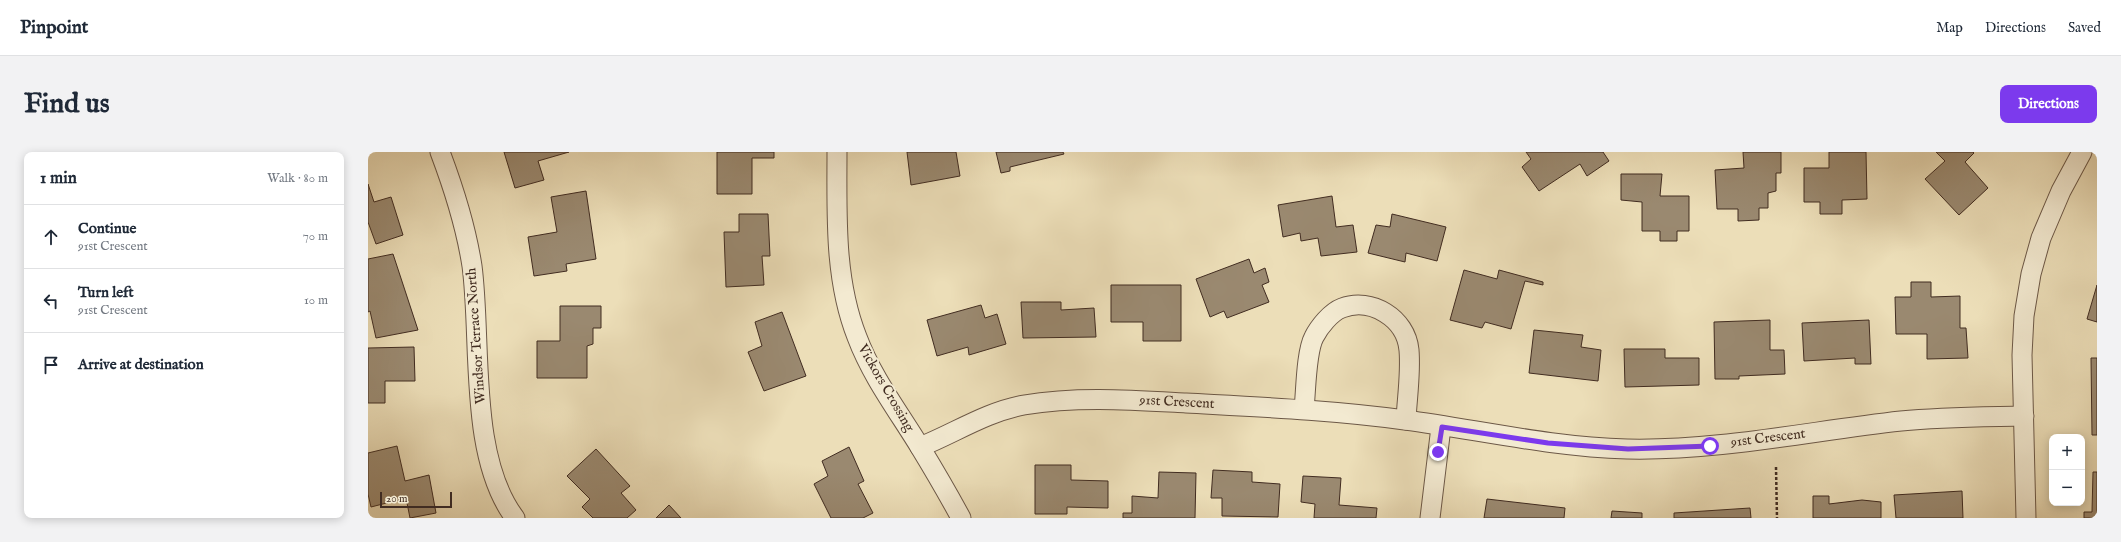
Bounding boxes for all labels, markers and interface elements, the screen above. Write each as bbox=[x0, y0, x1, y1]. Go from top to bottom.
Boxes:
text: Pinpoint bbox=[20, 16, 88, 40]
text: Map bbox=[1936, 19, 1963, 37]
text: Directions bbox=[1985, 19, 2046, 37]
text: Saved bbox=[2068, 19, 2101, 37]
button: Directions bbox=[2000, 85, 2097, 123]
text: Find us bbox=[24, 87, 110, 122]
text: 1 min bbox=[40, 168, 77, 189]
text: Walk · 80 m bbox=[267, 170, 328, 187]
text: Continue bbox=[78, 219, 136, 238]
icon: ahead bbox=[40, 226, 62, 248]
text: 70 m bbox=[303, 228, 328, 245]
text: 91st Crescent bbox=[78, 238, 148, 255]
street label: Windsor Terrace North bbox=[462, 267, 490, 405]
text: Turn left bbox=[78, 283, 134, 302]
icon: left bbox=[40, 290, 62, 312]
text: 10 m bbox=[304, 292, 328, 309]
text: 91st Crescent bbox=[78, 302, 148, 319]
street label: Vickors Crossing bbox=[853, 340, 919, 435]
icon: arrive bbox=[40, 354, 62, 376]
text: Arrive at destination bbox=[78, 355, 204, 374]
street label: 91st Crescent bbox=[1138, 391, 1215, 413]
street label: 91st Crescent bbox=[1729, 424, 1807, 452]
map controls bbox=[2049, 434, 2085, 506]
button: + bbox=[2049, 434, 2085, 470]
route start bbox=[1701, 437, 1719, 455]
route end bbox=[1429, 443, 1447, 461]
button: − bbox=[2049, 470, 2085, 506]
scale bar bbox=[380, 490, 452, 509]
text: 20 m bbox=[386, 492, 407, 506]

